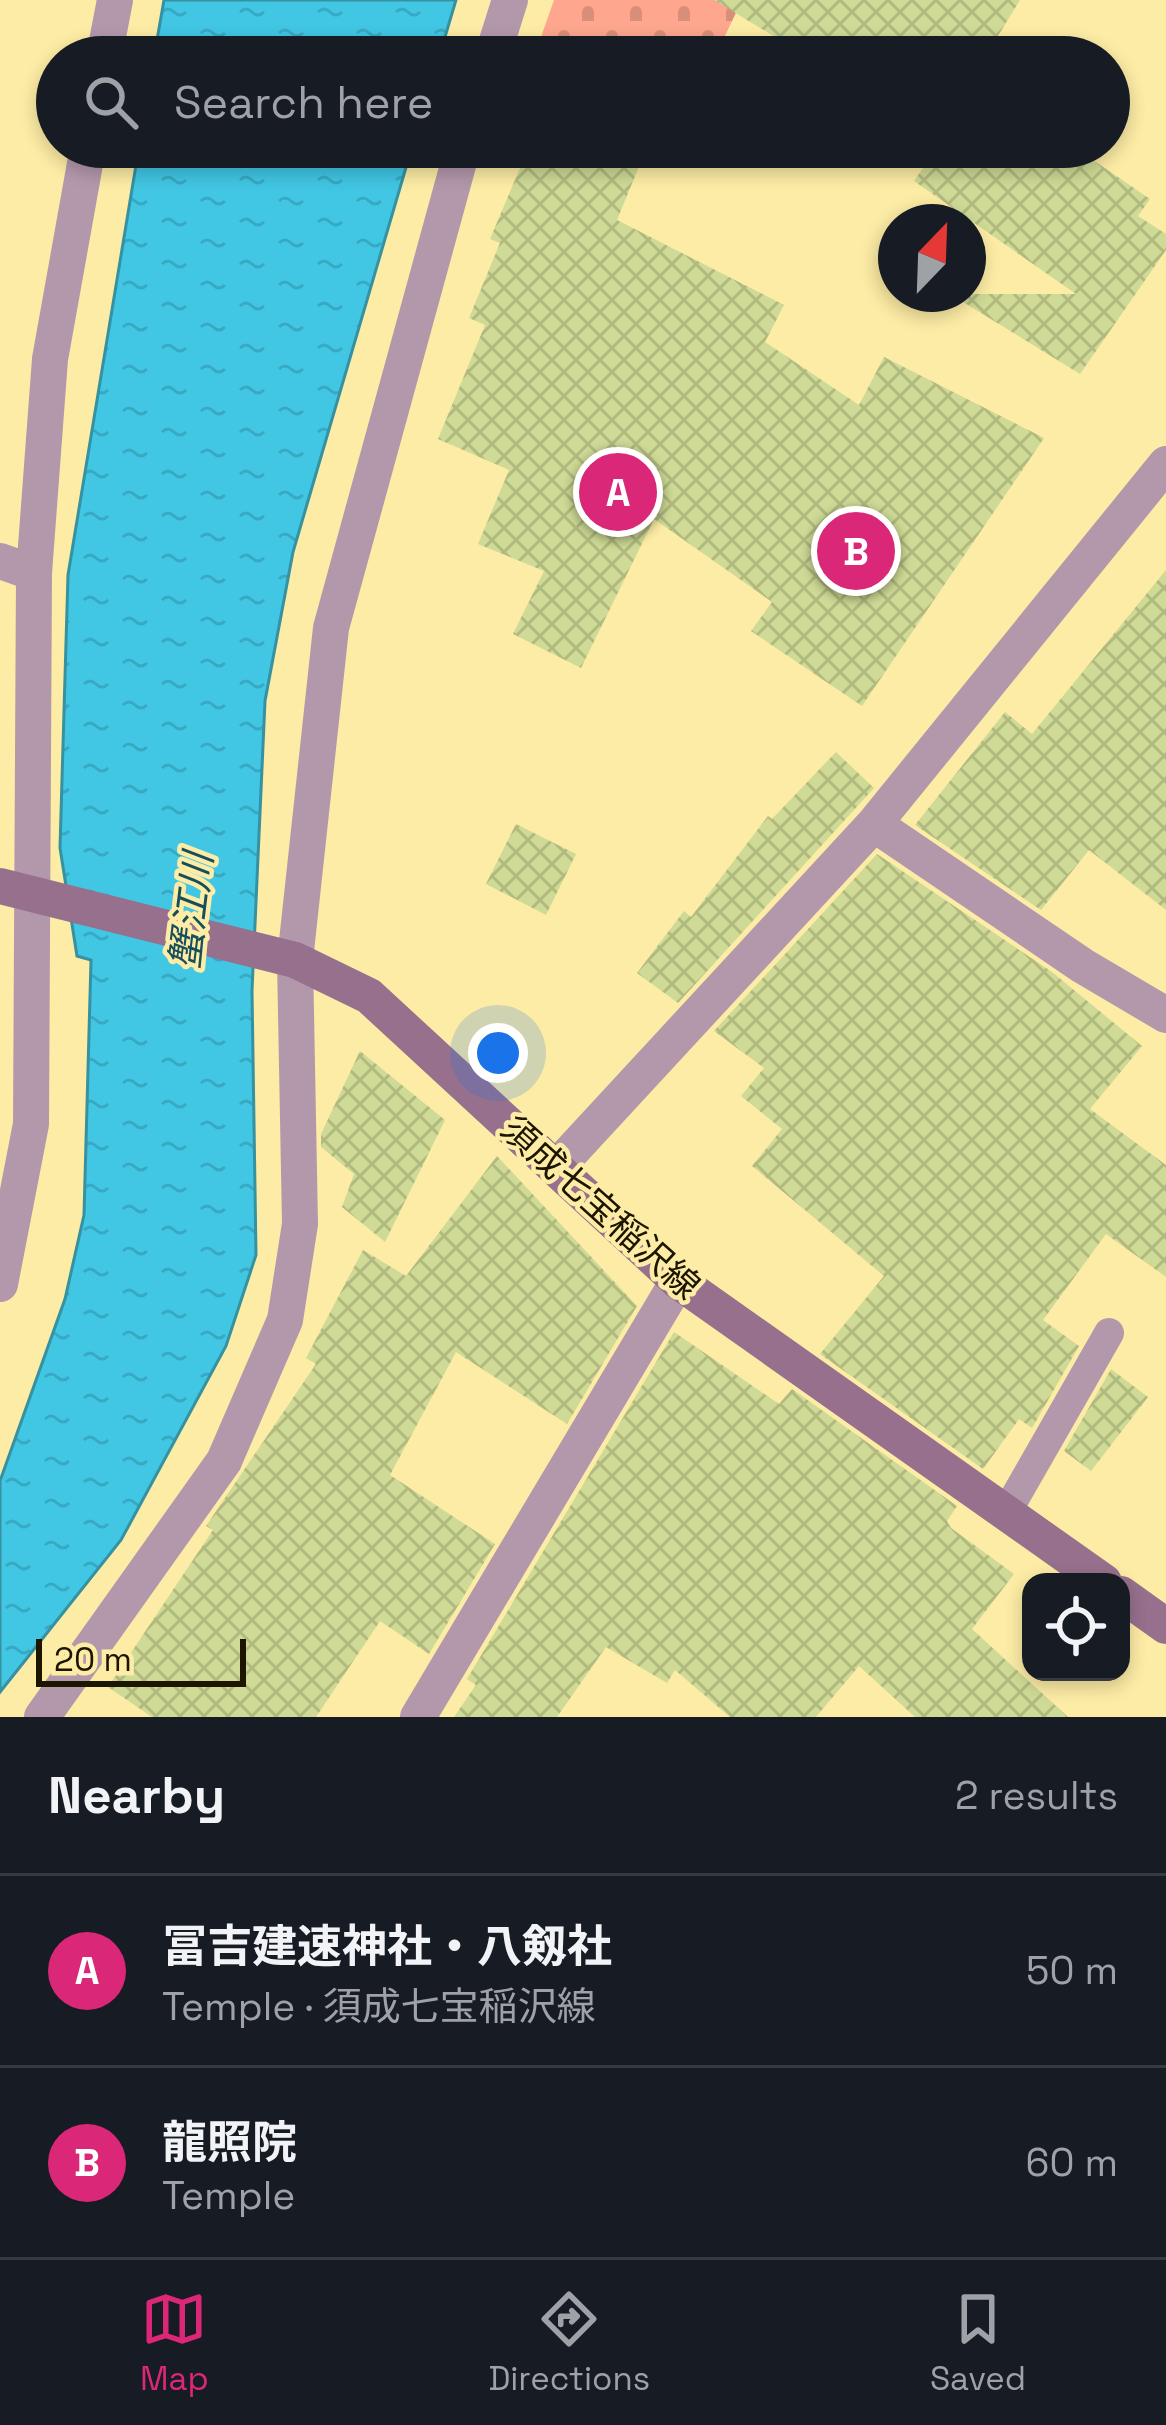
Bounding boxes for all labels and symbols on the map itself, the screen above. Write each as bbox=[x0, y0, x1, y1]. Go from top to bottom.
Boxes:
north arrow bbox=[878, 204, 986, 312]
pin: A bbox=[579, 447, 657, 537]
pin: B bbox=[817, 506, 895, 596]
water label: 蟹江川 bbox=[160, 846, 223, 972]
your location bbox=[468, 1023, 528, 1083]
street label: 須成七宝稲沢線 bbox=[491, 1106, 709, 1309]
scale bar bbox=[36, 1633, 246, 1686]

